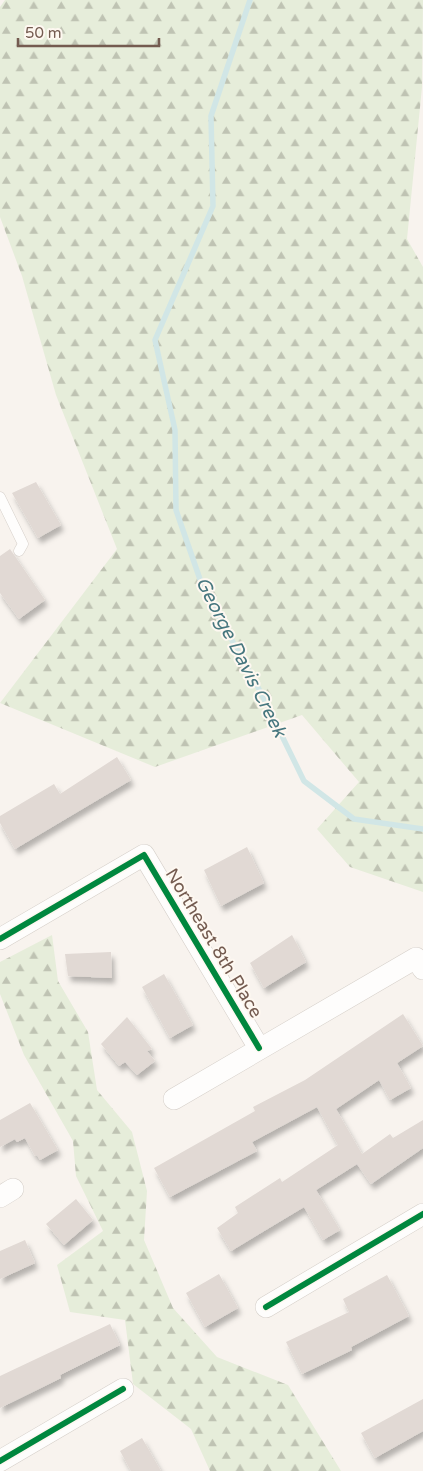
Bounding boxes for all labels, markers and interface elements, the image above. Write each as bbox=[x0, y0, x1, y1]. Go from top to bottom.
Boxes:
scale bar bbox=[18, 15, 159, 47]
text: 50 m bbox=[25, 24, 62, 42]
water label: George Davis Creek bbox=[191, 573, 292, 742]
street label: Northeast 8th Place bbox=[161, 864, 267, 1022]

